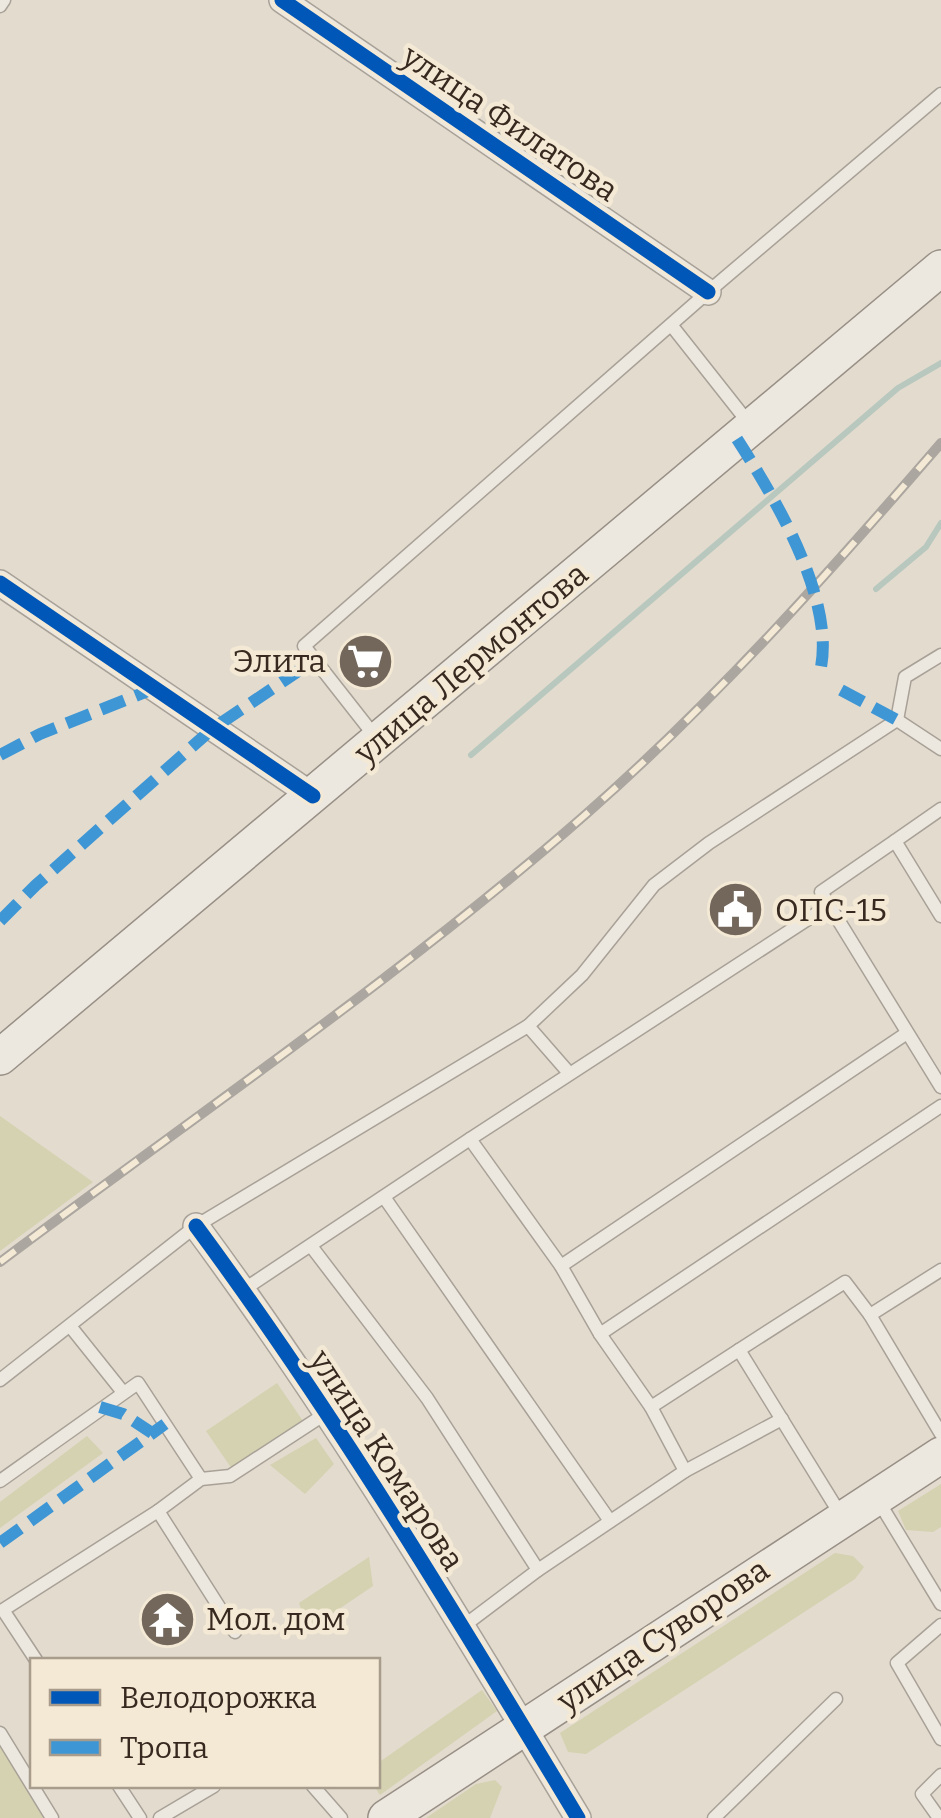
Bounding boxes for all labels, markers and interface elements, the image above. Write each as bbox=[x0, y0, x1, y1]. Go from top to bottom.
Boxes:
street label: улица Филатова bbox=[394, 36, 625, 209]
street label: улица Лермонтова bbox=[346, 554, 595, 772]
supermarket icon: Элита bbox=[335, 631, 395, 691]
place label: Элита bbox=[233, 642, 326, 680]
public building icon: ОПС-15 bbox=[706, 880, 766, 940]
place label: ОПС-15 bbox=[775, 891, 887, 929]
street label: улица Комарова bbox=[301, 1342, 472, 1577]
street label: улица Суворова bbox=[549, 1550, 776, 1720]
temple icon: Мол. дом bbox=[137, 1589, 197, 1649]
place label: Мол. дом bbox=[206, 1600, 345, 1638]
legend bbox=[30, 1658, 380, 1788]
text: Велодорожка bbox=[120, 1680, 317, 1716]
text: Тропа bbox=[120, 1730, 208, 1766]

